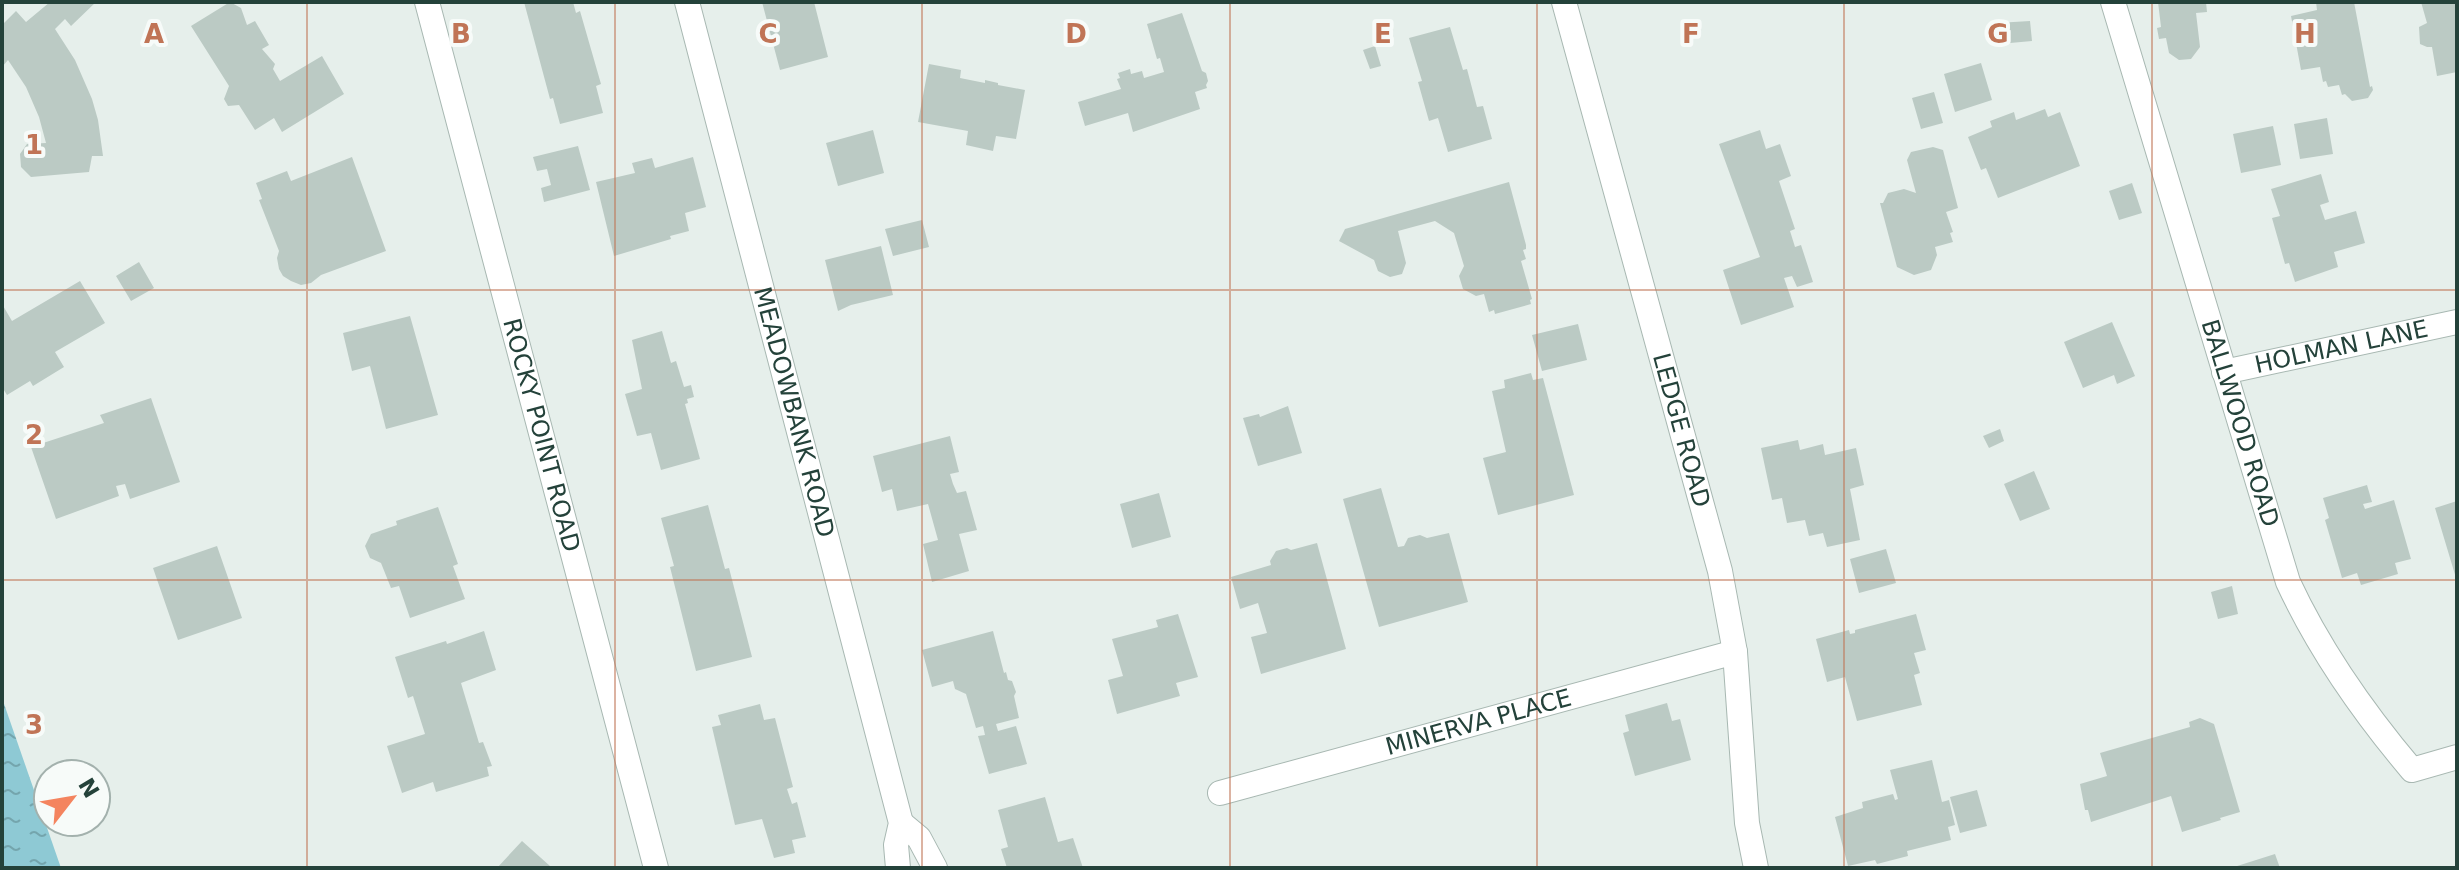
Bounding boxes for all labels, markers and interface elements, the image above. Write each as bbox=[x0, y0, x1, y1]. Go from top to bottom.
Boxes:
text: A bbox=[144, 19, 164, 49]
text: B bbox=[451, 19, 471, 49]
text: C bbox=[758, 19, 778, 49]
text: D bbox=[1065, 19, 1087, 49]
text: E bbox=[1374, 19, 1392, 49]
text: F bbox=[1682, 19, 1700, 49]
text: G bbox=[1987, 19, 2009, 49]
text: H bbox=[2294, 19, 2316, 49]
text: 1 bbox=[25, 130, 43, 160]
street label: MEADOWBANK ROAD bbox=[748, 284, 840, 541]
street label: ROCKY POINT ROAD bbox=[497, 315, 586, 555]
street label: HOLMAN LANE bbox=[2252, 315, 2431, 379]
street label: BALLWOOD ROAD bbox=[2196, 316, 2285, 530]
street label: LEDGE ROAD bbox=[1647, 350, 1716, 510]
text: 2 bbox=[25, 420, 43, 450]
street label: MINERVA PLACE bbox=[1382, 683, 1575, 761]
text: 3 bbox=[25, 710, 43, 740]
north arrow bbox=[32, 758, 112, 838]
text: N bbox=[73, 774, 104, 802]

